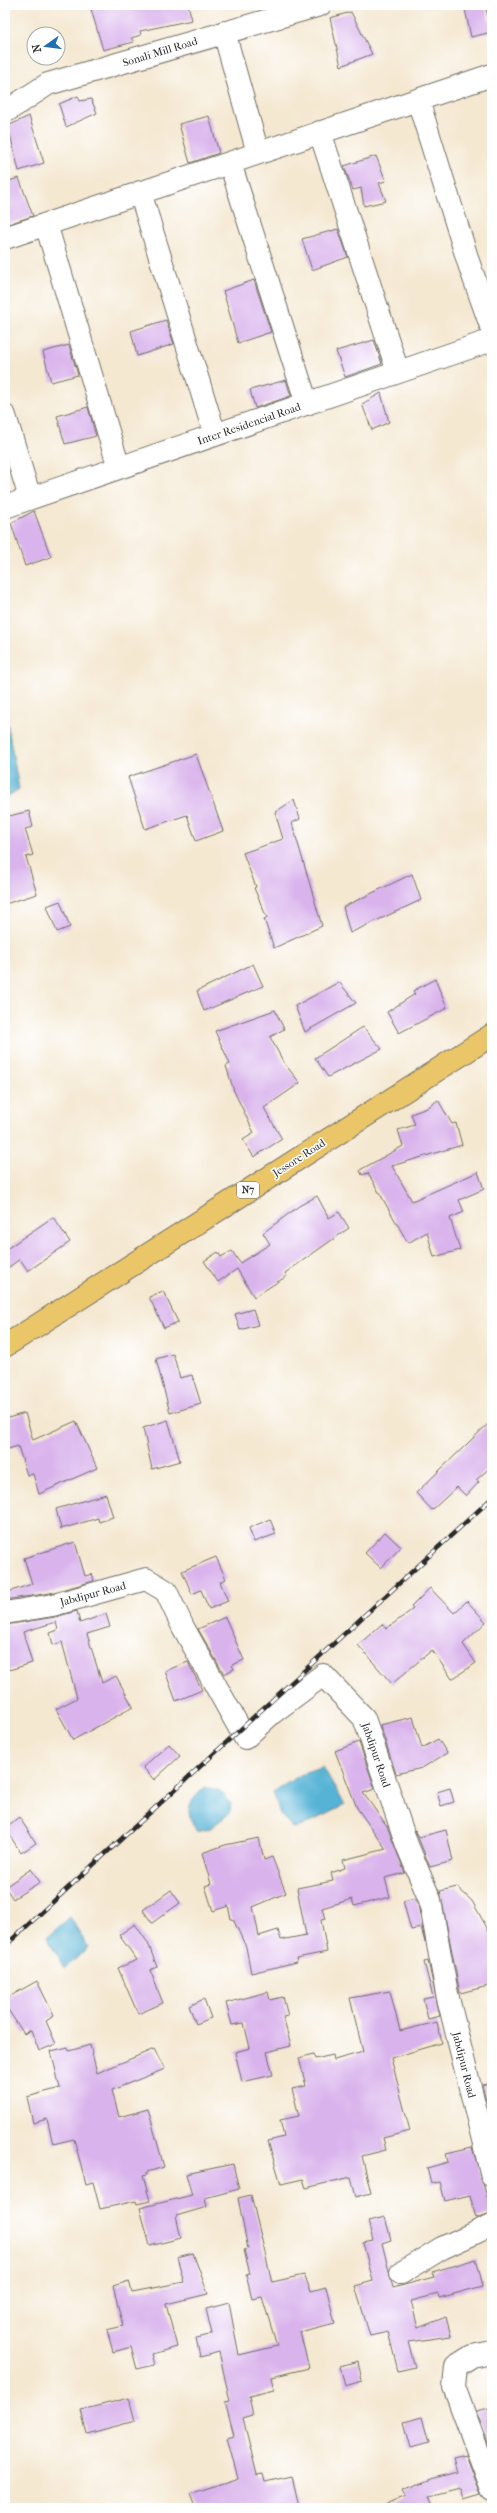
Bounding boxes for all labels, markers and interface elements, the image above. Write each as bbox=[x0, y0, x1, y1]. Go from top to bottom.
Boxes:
north arrow bbox=[26, 26, 66, 66]
street label: Sonali Mill Road bbox=[121, 34, 200, 70]
text: N bbox=[29, 42, 44, 54]
street label: Inter Residencial Road bbox=[196, 400, 303, 448]
street label: Jessore Road bbox=[270, 1136, 328, 1180]
road number: N7 bbox=[237, 1182, 259, 1198]
street label: Jabdipur Road bbox=[58, 1579, 128, 1609]
street label: Jabdipur Road bbox=[359, 1720, 393, 1790]
street label: Jabdipur Road bbox=[449, 2030, 479, 2100]

